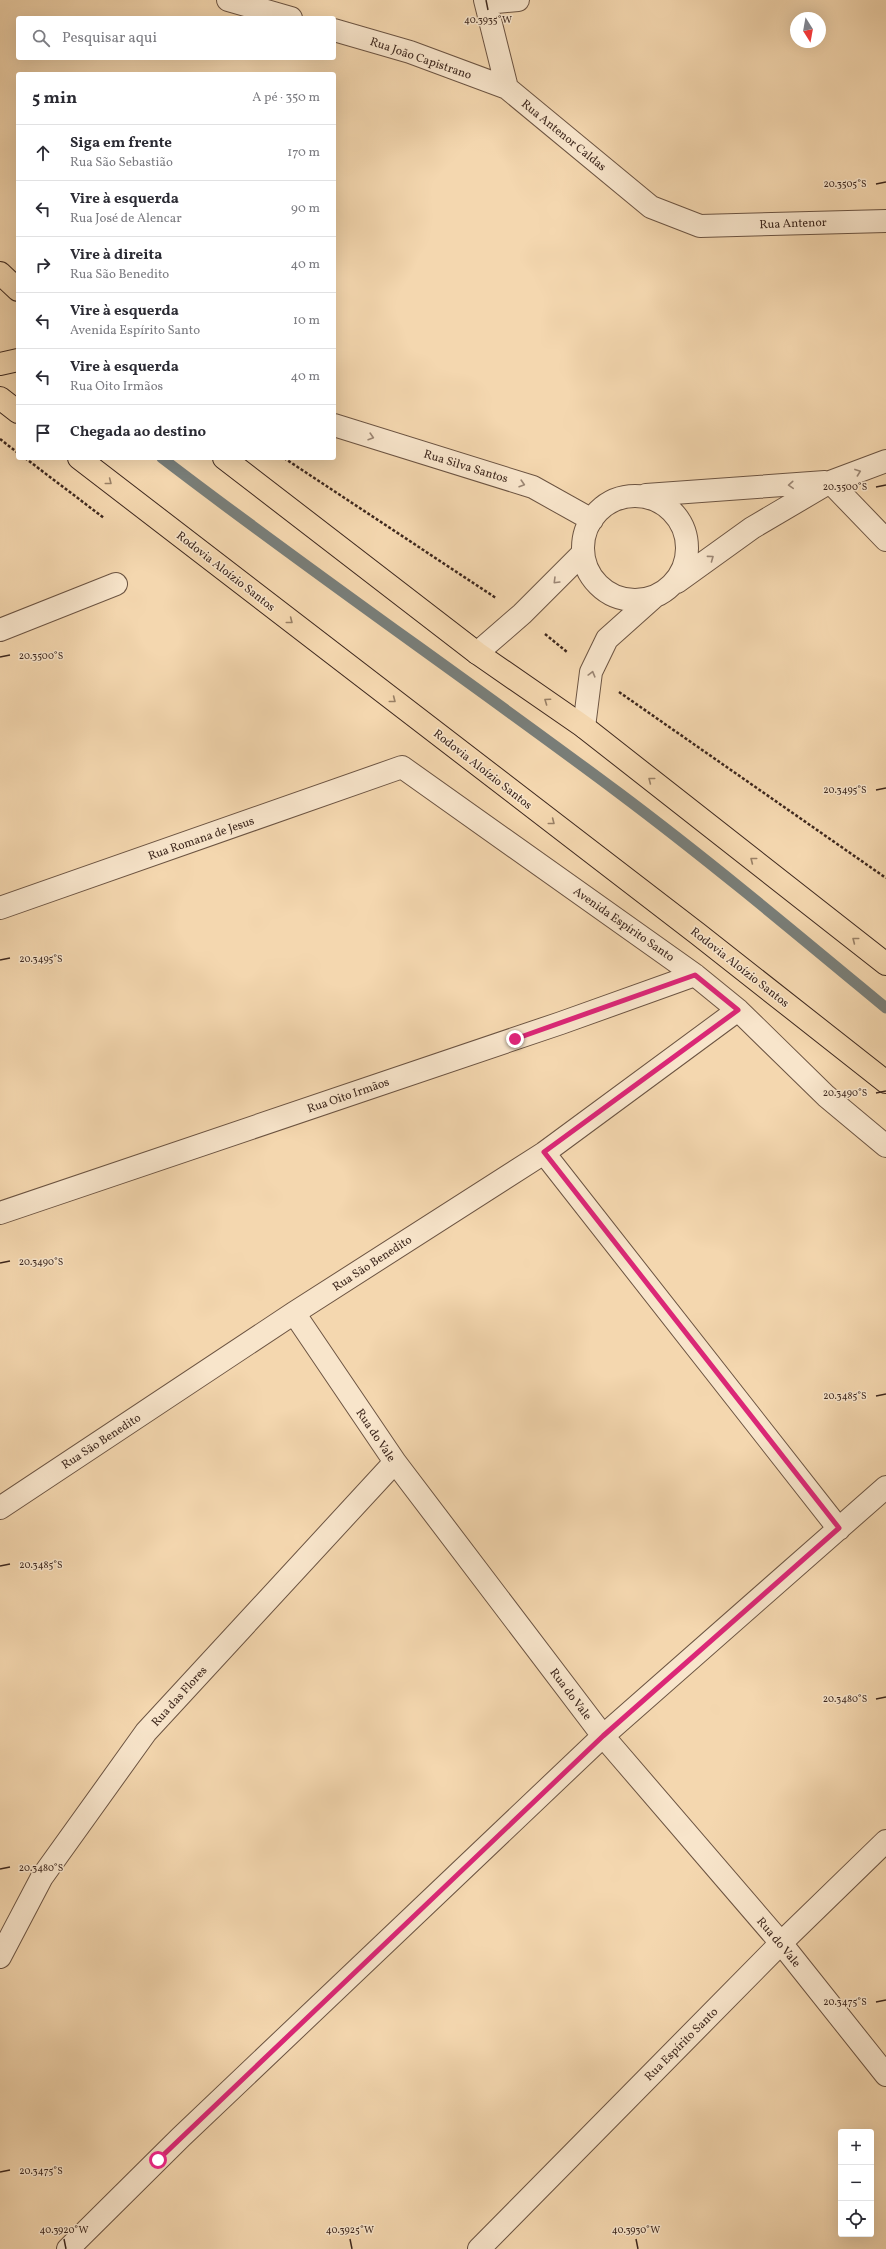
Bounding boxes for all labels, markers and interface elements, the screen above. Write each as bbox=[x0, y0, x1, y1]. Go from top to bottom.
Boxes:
north arrow bbox=[790, 12, 826, 48]
text: 40.3935°W bbox=[464, 13, 512, 27]
search box bbox=[16, 16, 336, 60]
icon: search bbox=[30, 27, 52, 49]
text: Pesquisar aqui bbox=[62, 28, 157, 49]
street label: Rua João Capistrano bbox=[368, 34, 474, 84]
text: 5 min bbox=[32, 87, 77, 110]
text: A pé · 350 m bbox=[252, 89, 320, 107]
street label: Rua Antenor Caldas bbox=[518, 97, 609, 175]
text: Siga em frente bbox=[70, 133, 172, 154]
icon: ahead bbox=[32, 142, 54, 164]
text: 170 m bbox=[287, 144, 320, 162]
text: Rua São Sebastião bbox=[70, 154, 173, 172]
text: 20.3505°S bbox=[823, 177, 867, 191]
text: Vire à esquerda bbox=[70, 189, 179, 210]
icon: left bbox=[32, 198, 54, 220]
text: 90 m bbox=[291, 200, 320, 218]
text: Rua José de Alencar bbox=[70, 210, 182, 228]
street label: Rua Antenor bbox=[759, 215, 827, 233]
text: Vire à direita bbox=[70, 245, 162, 266]
icon: right bbox=[32, 254, 54, 276]
text: 40 m bbox=[291, 256, 320, 274]
text: Rua São Benedito bbox=[70, 266, 169, 284]
text: Vire à esquerda bbox=[70, 301, 179, 322]
icon: left bbox=[32, 310, 54, 332]
text: 10 m bbox=[293, 312, 320, 330]
text: Avenida Espírito Santo bbox=[70, 322, 200, 340]
text: Vire à esquerda bbox=[70, 357, 179, 378]
icon: left bbox=[32, 366, 54, 388]
text: 40 m bbox=[291, 368, 320, 386]
text: Rua Oito Irmãos bbox=[70, 378, 163, 396]
icon: arrive bbox=[32, 422, 54, 444]
text: Chegada ao destino bbox=[70, 422, 206, 443]
one-way arrow bbox=[368, 432, 375, 441]
street label: Rua Silva Santos bbox=[422, 447, 510, 487]
one-way arrow bbox=[854, 468, 861, 476]
one-way arrow bbox=[105, 477, 112, 484]
one-way arrow bbox=[519, 479, 526, 488]
one-way arrow bbox=[788, 480, 794, 489]
text: 20.3500°S bbox=[823, 480, 867, 494]
street label: Rodovia Aloízio Santos bbox=[173, 528, 278, 616]
one-way arrow bbox=[706, 555, 713, 562]
one-way arrow bbox=[553, 576, 561, 584]
one-way arrow bbox=[286, 616, 293, 623]
text: 20.3500°S bbox=[19, 649, 63, 663]
one-way arrow bbox=[587, 671, 596, 678]
one-way arrow bbox=[389, 695, 396, 702]
one-way arrow bbox=[544, 698, 551, 706]
street label: Rodovia Aloízio Santos bbox=[430, 726, 535, 814]
one-way arrow bbox=[648, 777, 655, 784]
text: 20.3495°S bbox=[823, 783, 867, 797]
street label: Rua Romana de Jesus bbox=[146, 813, 257, 865]
one-way arrow bbox=[548, 817, 555, 824]
one-way arrow bbox=[751, 858, 758, 865]
street label: Avenida Espírito Santo bbox=[570, 884, 677, 966]
street label: Rodovia Aloízio Santos bbox=[687, 924, 792, 1012]
one-way arrow bbox=[853, 938, 860, 945]
text: 20.3495°S bbox=[19, 952, 63, 966]
route end bbox=[506, 1030, 524, 1048]
street label: Rua Oito Irmãos bbox=[305, 1074, 392, 1118]
text: 20.3490°S bbox=[823, 1086, 867, 1100]
street label: Rua São Benedito bbox=[330, 1232, 415, 1295]
text: 20.3490°S bbox=[19, 1255, 63, 1269]
text: 20.3485°S bbox=[823, 1389, 867, 1403]
street label: Rua do Vale bbox=[351, 1406, 399, 1466]
street label: Rua São Benedito bbox=[59, 1410, 144, 1473]
text: 20.3485°S bbox=[19, 1558, 63, 1572]
street label: Rua das Flores bbox=[148, 1663, 211, 1730]
street label: Rua do Vale bbox=[545, 1665, 595, 1724]
text: 20.3480°S bbox=[823, 1692, 867, 1706]
text: 20.3480°S bbox=[19, 1861, 63, 1875]
street label: Rua do Vale bbox=[753, 1914, 804, 1971]
text: 20.3475°S bbox=[823, 1995, 867, 2009]
street label: Rua Espírito Santo bbox=[641, 2004, 722, 2085]
map controls bbox=[838, 2129, 874, 2237]
button: + bbox=[838, 2129, 874, 2165]
route start bbox=[149, 2151, 167, 2169]
text: 20.3475°S bbox=[19, 2164, 63, 2178]
button: − bbox=[838, 2165, 874, 2201]
button: locate bbox=[838, 2201, 874, 2237]
text: 40.3920°W bbox=[39, 2223, 89, 2237]
text: 40.3925°W bbox=[326, 2223, 374, 2237]
text: 40.3930°W bbox=[612, 2223, 660, 2237]

